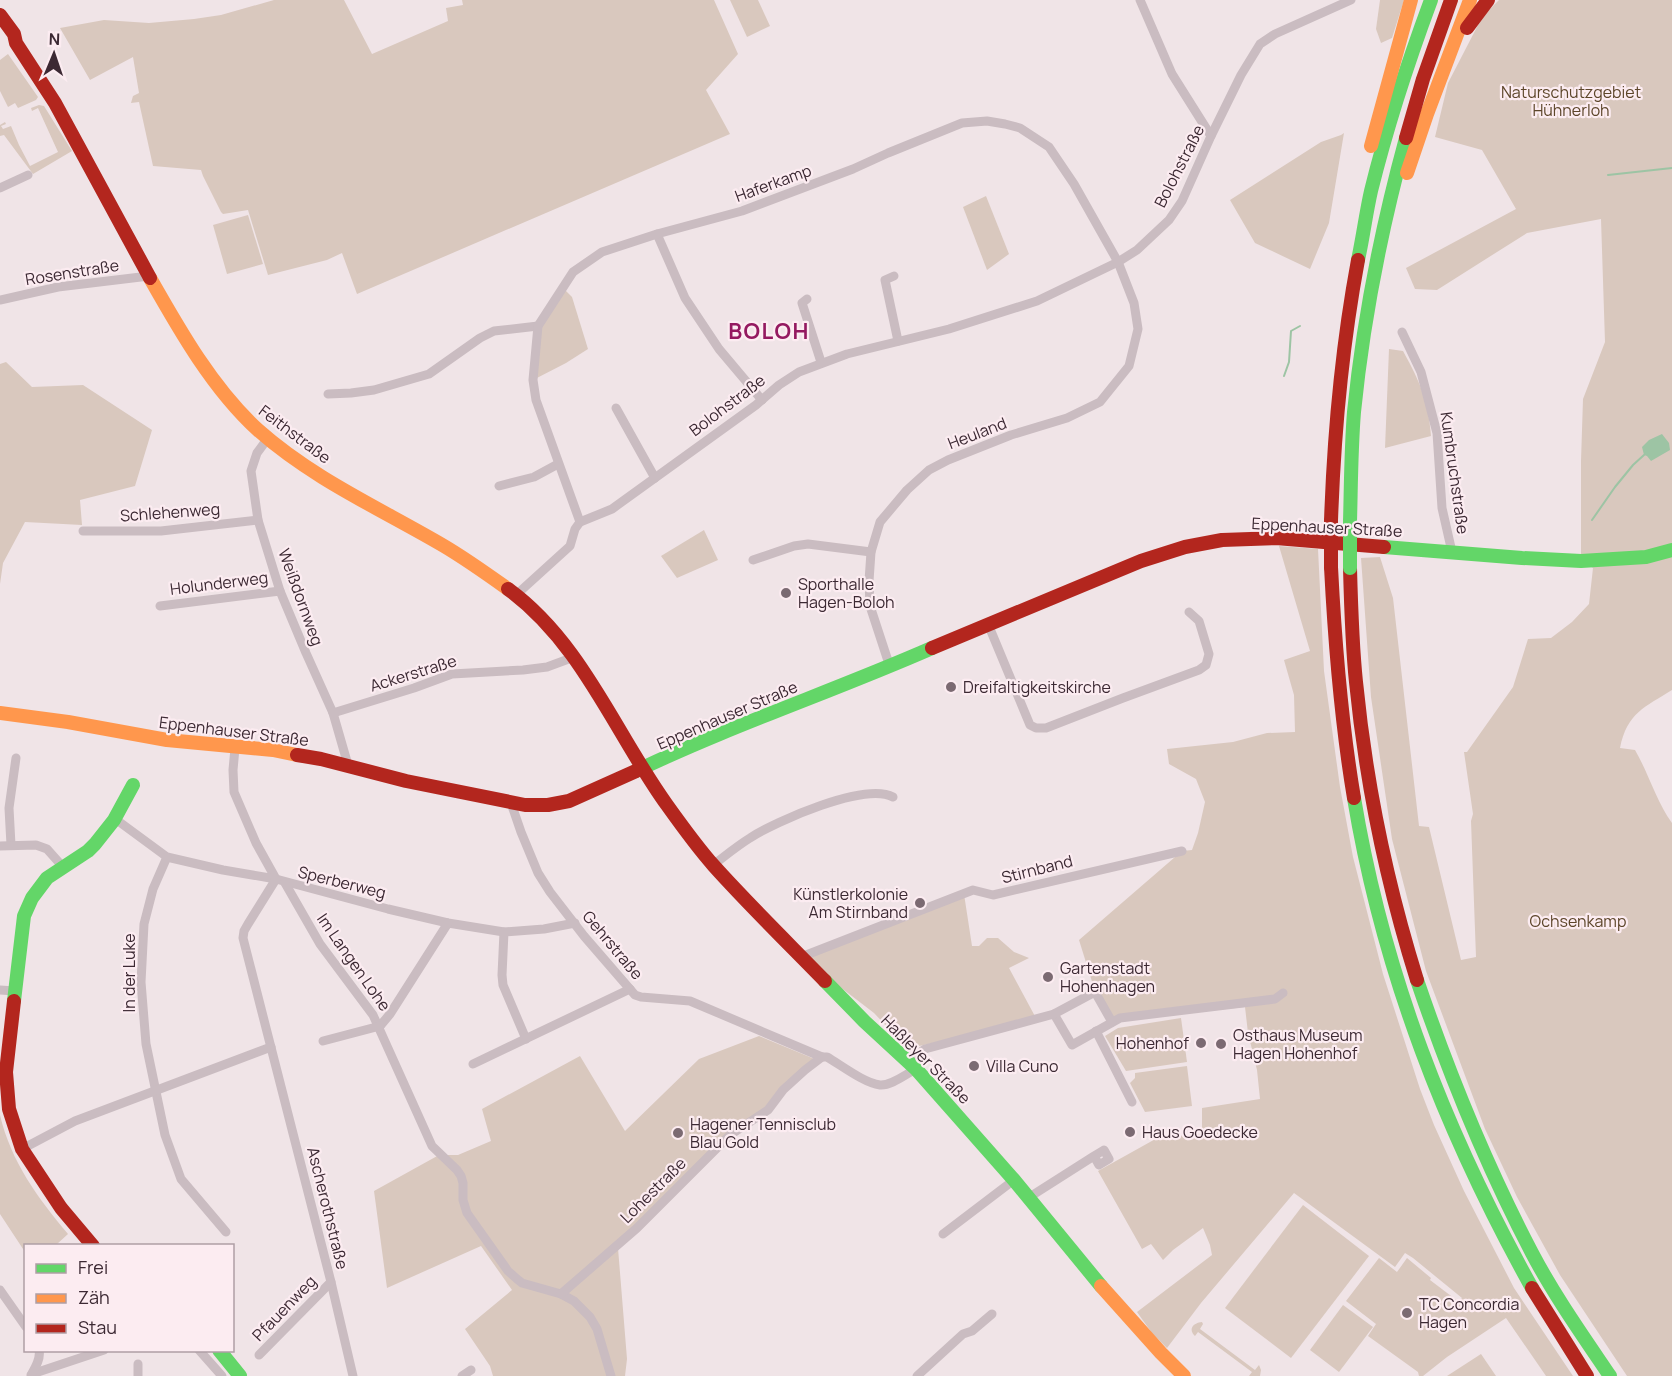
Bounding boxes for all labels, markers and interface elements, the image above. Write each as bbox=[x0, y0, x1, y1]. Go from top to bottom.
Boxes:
north arrow bbox=[24, 24, 84, 84]
text: N bbox=[48, 28, 61, 50]
park label: Naturschutzgebiet Hühnerloh bbox=[1501, 81, 1641, 121]
street label: Bolohstraße bbox=[1149, 121, 1209, 211]
street label: Haferkamp bbox=[732, 159, 814, 207]
street label: Rosenstraße bbox=[24, 254, 120, 290]
district label: BOLOH bbox=[728, 316, 810, 346]
street label: Bolohstraße bbox=[684, 369, 770, 441]
street label: Feithstraße bbox=[254, 400, 336, 468]
street label: Kumbruchstraße bbox=[1436, 410, 1474, 536]
street label: Heuland bbox=[944, 412, 1010, 454]
street label: Schlehenweg bbox=[119, 498, 221, 526]
street label: Eppenhauser Straße bbox=[1251, 512, 1403, 542]
street label: Weißdornweg bbox=[273, 545, 329, 649]
street label: Holunderweg bbox=[169, 566, 269, 600]
place label: Sporthalle Hagen-Boloh bbox=[798, 573, 895, 613]
marker: Sporthalle Hagen-Boloh bbox=[779, 586, 793, 600]
street label: Ackerstraße bbox=[367, 649, 459, 697]
street label: Eppenhauser Straße bbox=[653, 675, 801, 755]
place label: Dreifaltigkeitskirche bbox=[963, 676, 1111, 698]
marker: Dreifaltigkeitskirche bbox=[944, 680, 958, 694]
street label: Eppenhauser Straße bbox=[158, 711, 310, 751]
street label: Stirnband bbox=[999, 850, 1075, 888]
street label: Sperberweg bbox=[296, 860, 388, 904]
place label: Künstlerkolonie Am Stirnband bbox=[793, 883, 908, 923]
marker: Künstlerkolonie Am Stirnband bbox=[913, 896, 927, 910]
street label: Gehrstraße bbox=[578, 906, 648, 984]
street label: Im Langen Lohe bbox=[312, 909, 396, 1015]
park label: Ochsenkamp bbox=[1530, 910, 1626, 932]
street label: In der Luke bbox=[118, 933, 140, 1013]
place label: Gartenstadt Hohenhagen bbox=[1060, 957, 1155, 997]
marker: Gartenstadt Hohenhagen bbox=[1041, 970, 1055, 984]
street label: Haßleyer Straße bbox=[876, 1009, 976, 1109]
place label: Osthaus Museum Hagen Hohenhof bbox=[1233, 1024, 1363, 1064]
place label: Hohenhof bbox=[1116, 1032, 1189, 1054]
marker: Hohenhof bbox=[1194, 1036, 1208, 1050]
marker: Osthaus Museum Hagen Hohenhof bbox=[1214, 1037, 1228, 1051]
place label: Villa Cuno bbox=[986, 1055, 1059, 1077]
marker: Villa Cuno bbox=[967, 1059, 981, 1073]
place label: Hagener Tennisclub Blau Gold bbox=[690, 1113, 836, 1153]
place label: Haus Goedecke bbox=[1142, 1121, 1258, 1143]
marker: Haus Goedecke bbox=[1123, 1125, 1137, 1139]
marker: Hagener Tennisclub Blau Gold bbox=[671, 1126, 685, 1140]
street label: Ascherothstraße bbox=[302, 1145, 354, 1271]
street label: Lohestraße bbox=[615, 1152, 691, 1228]
legend bbox=[24, 1244, 234, 1352]
text: Frei bbox=[78, 1255, 108, 1279]
street label: Pfauenweg bbox=[247, 1270, 321, 1346]
text: Zäh bbox=[78, 1285, 110, 1309]
place label: TC Concordia Hagen bbox=[1419, 1293, 1519, 1333]
marker: TC Concordia Hagen bbox=[1400, 1306, 1414, 1320]
text: Stau bbox=[78, 1315, 117, 1339]

